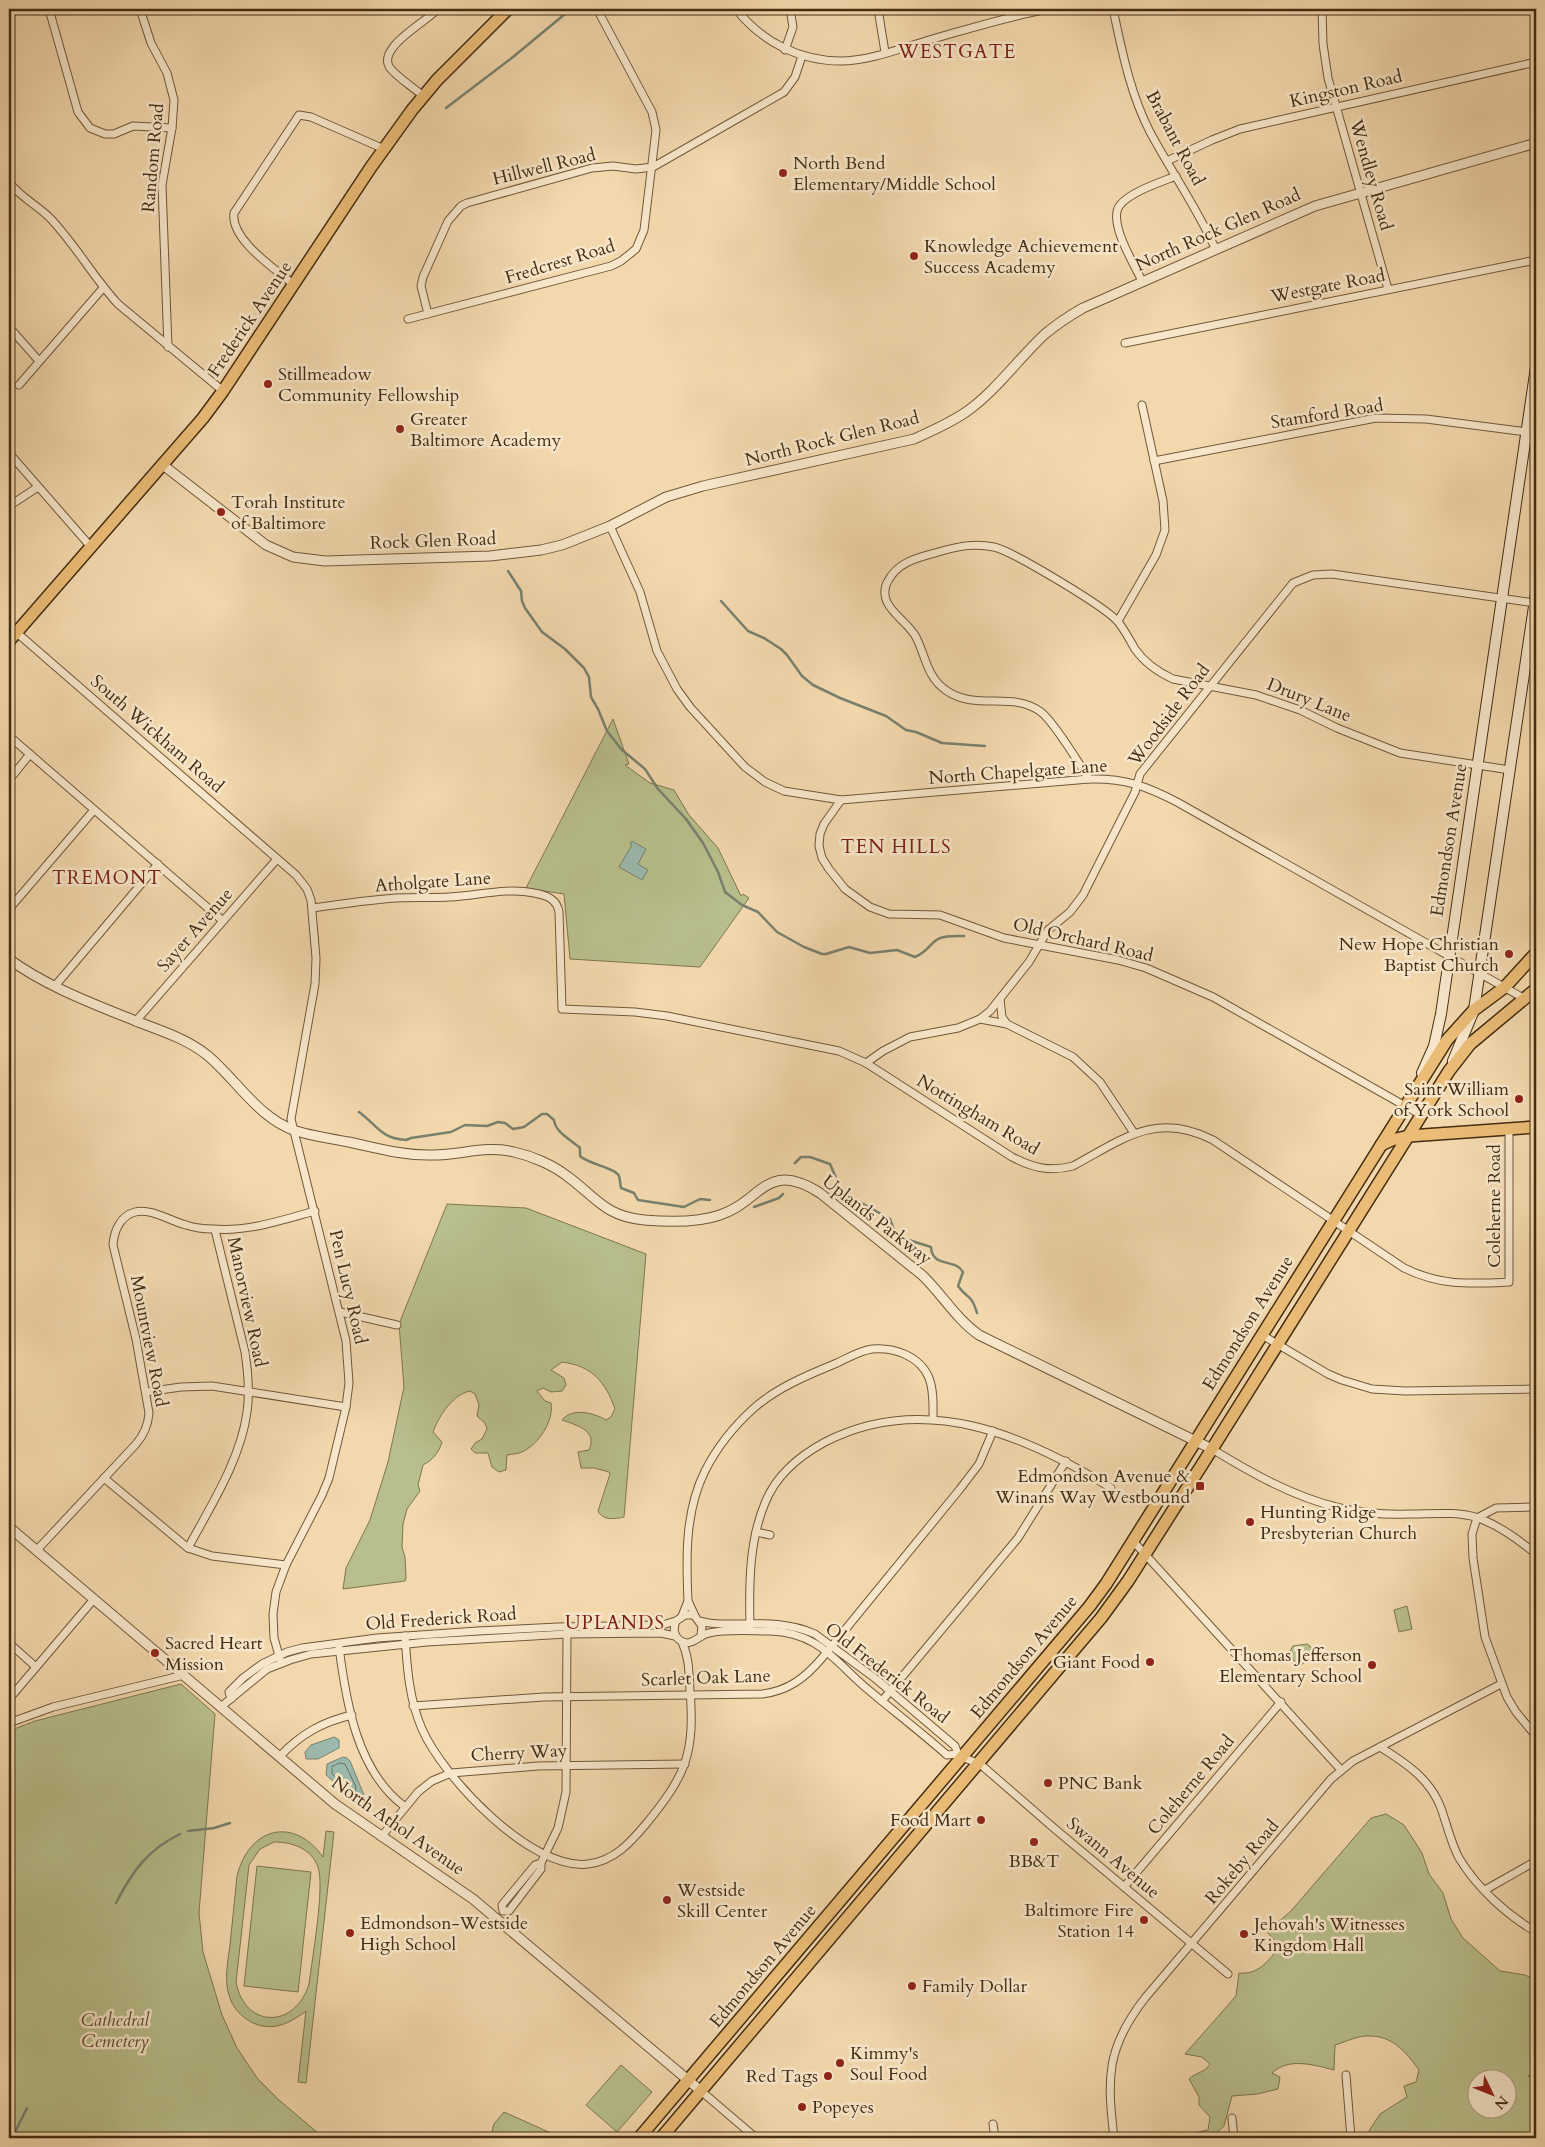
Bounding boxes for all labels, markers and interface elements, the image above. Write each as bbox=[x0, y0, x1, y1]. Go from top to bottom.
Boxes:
district label: WESTGATE bbox=[897, 39, 1016, 65]
street label: Kingston Road bbox=[1287, 64, 1405, 114]
street label: Brabant Road bbox=[1139, 86, 1211, 190]
street label: Random Road bbox=[136, 102, 170, 214]
street label: Wendley Road bbox=[1343, 116, 1399, 234]
street label: Hillwell Road bbox=[490, 142, 599, 192]
place label: North Bend Elementary/Middle School bbox=[793, 151, 996, 197]
marker: North Bend Elementary/Middle School bbox=[777, 167, 789, 179]
street label: North Rock Glen Road bbox=[1131, 182, 1305, 278]
street label: Fredcrest Road bbox=[502, 233, 618, 291]
place label: Knowledge Achievement Success Academy bbox=[924, 234, 1118, 280]
marker: Knowledge Achievement Success Academy bbox=[908, 250, 920, 262]
street label: Frederick Avenue bbox=[202, 256, 298, 382]
street label: Westgate Road bbox=[1268, 263, 1388, 310]
place label: Stillmeadow Community Fellowship bbox=[278, 362, 459, 408]
marker: Stillmeadow Community Fellowship bbox=[262, 378, 274, 390]
street label: Stamford Road bbox=[1269, 393, 1385, 435]
street label: North Rock Glen Road bbox=[742, 405, 922, 473]
place label: Greater Baltimore Academy bbox=[410, 407, 562, 453]
marker: Greater Baltimore Academy bbox=[394, 423, 406, 435]
place label: Torah Institute of Baltimore bbox=[231, 490, 346, 536]
marker: Torah Institute of Baltimore bbox=[215, 506, 227, 518]
street label: Rock Glen Road bbox=[369, 526, 497, 556]
street label: Woodside Road bbox=[1122, 658, 1216, 772]
street label: South Wickham Road bbox=[85, 669, 229, 799]
street label: Drury Lane bbox=[1263, 672, 1355, 728]
street label: North Chapelgate Lane bbox=[928, 753, 1108, 791]
street label: Edmondson Avenue bbox=[1425, 762, 1473, 918]
district label: TEN HILLS bbox=[841, 834, 951, 860]
district label: TREMONT bbox=[52, 865, 162, 891]
street label: Atholgate Lane bbox=[374, 865, 492, 899]
street label: Sayer Avenue bbox=[151, 882, 239, 978]
street label: Old Orchard Road bbox=[1010, 912, 1156, 968]
place label: New Hope Christian Baptist Church bbox=[1339, 932, 1500, 978]
marker: New Hope Christian Baptist Church bbox=[1503, 948, 1515, 960]
street label: Nottingham Road bbox=[912, 1068, 1044, 1162]
place label: Saint William of York School bbox=[1394, 1077, 1510, 1123]
marker: Saint William of York School bbox=[1513, 1093, 1525, 1105]
street label: Coleherne Road bbox=[1482, 1144, 1507, 1268]
street label: Uplands Parkway bbox=[817, 1169, 938, 1271]
street label: Pen Lucy Road bbox=[323, 1227, 373, 1347]
street label: Manorview Road bbox=[221, 1235, 273, 1370]
street label: Edmondson Avenue bbox=[1196, 1251, 1300, 1395]
street label: Mountview Road bbox=[124, 1273, 174, 1409]
place label: Edmondson Avenue & Winans Way Westbound bbox=[994, 1464, 1191, 1510]
marker: Edmondson Avenue & Winans Way Westbound bbox=[1194, 1480, 1206, 1492]
place label: Hunting Ridge Presbyterian Church bbox=[1260, 1500, 1417, 1546]
marker: Hunting Ridge Presbyterian Church bbox=[1244, 1516, 1256, 1528]
street label: Edmondson Avenue bbox=[965, 1590, 1083, 1724]
street label: Old Frederick Road bbox=[365, 1601, 518, 1637]
district label: UPLANDS bbox=[565, 1610, 665, 1636]
street label: Old Frederick Road bbox=[820, 1617, 955, 1730]
place label: Sacred Heart Mission bbox=[165, 1631, 263, 1677]
place label: Thomas Jefferson Elementary School bbox=[1219, 1643, 1363, 1689]
marker: Sacred Heart Mission bbox=[149, 1647, 161, 1659]
place label: Giant Food bbox=[1053, 1650, 1140, 1675]
marker: Giant Food bbox=[1144, 1656, 1156, 1668]
marker: Thomas Jefferson Elementary School bbox=[1366, 1659, 1378, 1671]
street label: Scarlet Oak Lane bbox=[641, 1663, 771, 1693]
street label: Coleherne Road bbox=[1142, 1729, 1241, 1840]
street label: Cherry Way bbox=[470, 1738, 568, 1768]
street label: North Athol Avenue bbox=[326, 1770, 470, 1882]
place label: PNC Bank bbox=[1058, 1771, 1143, 1796]
marker: PNC Bank bbox=[1042, 1777, 1054, 1789]
place label: Food Mart bbox=[890, 1808, 971, 1833]
street label: Swann Avenue bbox=[1061, 1811, 1165, 1905]
marker: Food Mart bbox=[975, 1814, 987, 1826]
street label: Rokeby Road bbox=[1199, 1814, 1285, 1910]
marker: BB&T bbox=[1028, 1836, 1040, 1848]
place label: BB&T bbox=[1008, 1849, 1060, 1874]
place label: Westside Skill Center bbox=[676, 1878, 768, 1924]
marker: Westside Skill Center bbox=[661, 1894, 673, 1906]
place label: Baltimore Fire Station 14 bbox=[1024, 1898, 1134, 1944]
street label: Edmondson Avenue bbox=[704, 1899, 822, 2033]
place label: Edmondson-Westside High School bbox=[360, 1911, 528, 1957]
place label: Jehovah's Witnesses Kingdom Hall bbox=[1251, 1912, 1405, 1958]
marker: Baltimore Fire Station 14 bbox=[1138, 1914, 1150, 1926]
marker: Edmondson-Westside High School bbox=[344, 1927, 356, 1939]
marker: Jehovah's Witnesses Kingdom Hall bbox=[1238, 1928, 1250, 1940]
place label: Family Dollar bbox=[922, 1974, 1028, 1999]
marker: Family Dollar bbox=[906, 1980, 918, 1992]
park label: Cathedral Cemetery bbox=[81, 2008, 150, 2054]
place label: Kimmy's Soul Food bbox=[850, 2041, 928, 2087]
marker: Kimmy's Soul Food bbox=[834, 2057, 846, 2069]
place label: Red Tags bbox=[746, 2064, 818, 2089]
marker: Red Tags bbox=[822, 2070, 834, 2082]
north arrow bbox=[1468, 2070, 1518, 2120]
text: N bbox=[1490, 2092, 1512, 2113]
place label: Popeyes bbox=[812, 2095, 874, 2120]
marker: Popeyes bbox=[796, 2101, 808, 2113]

